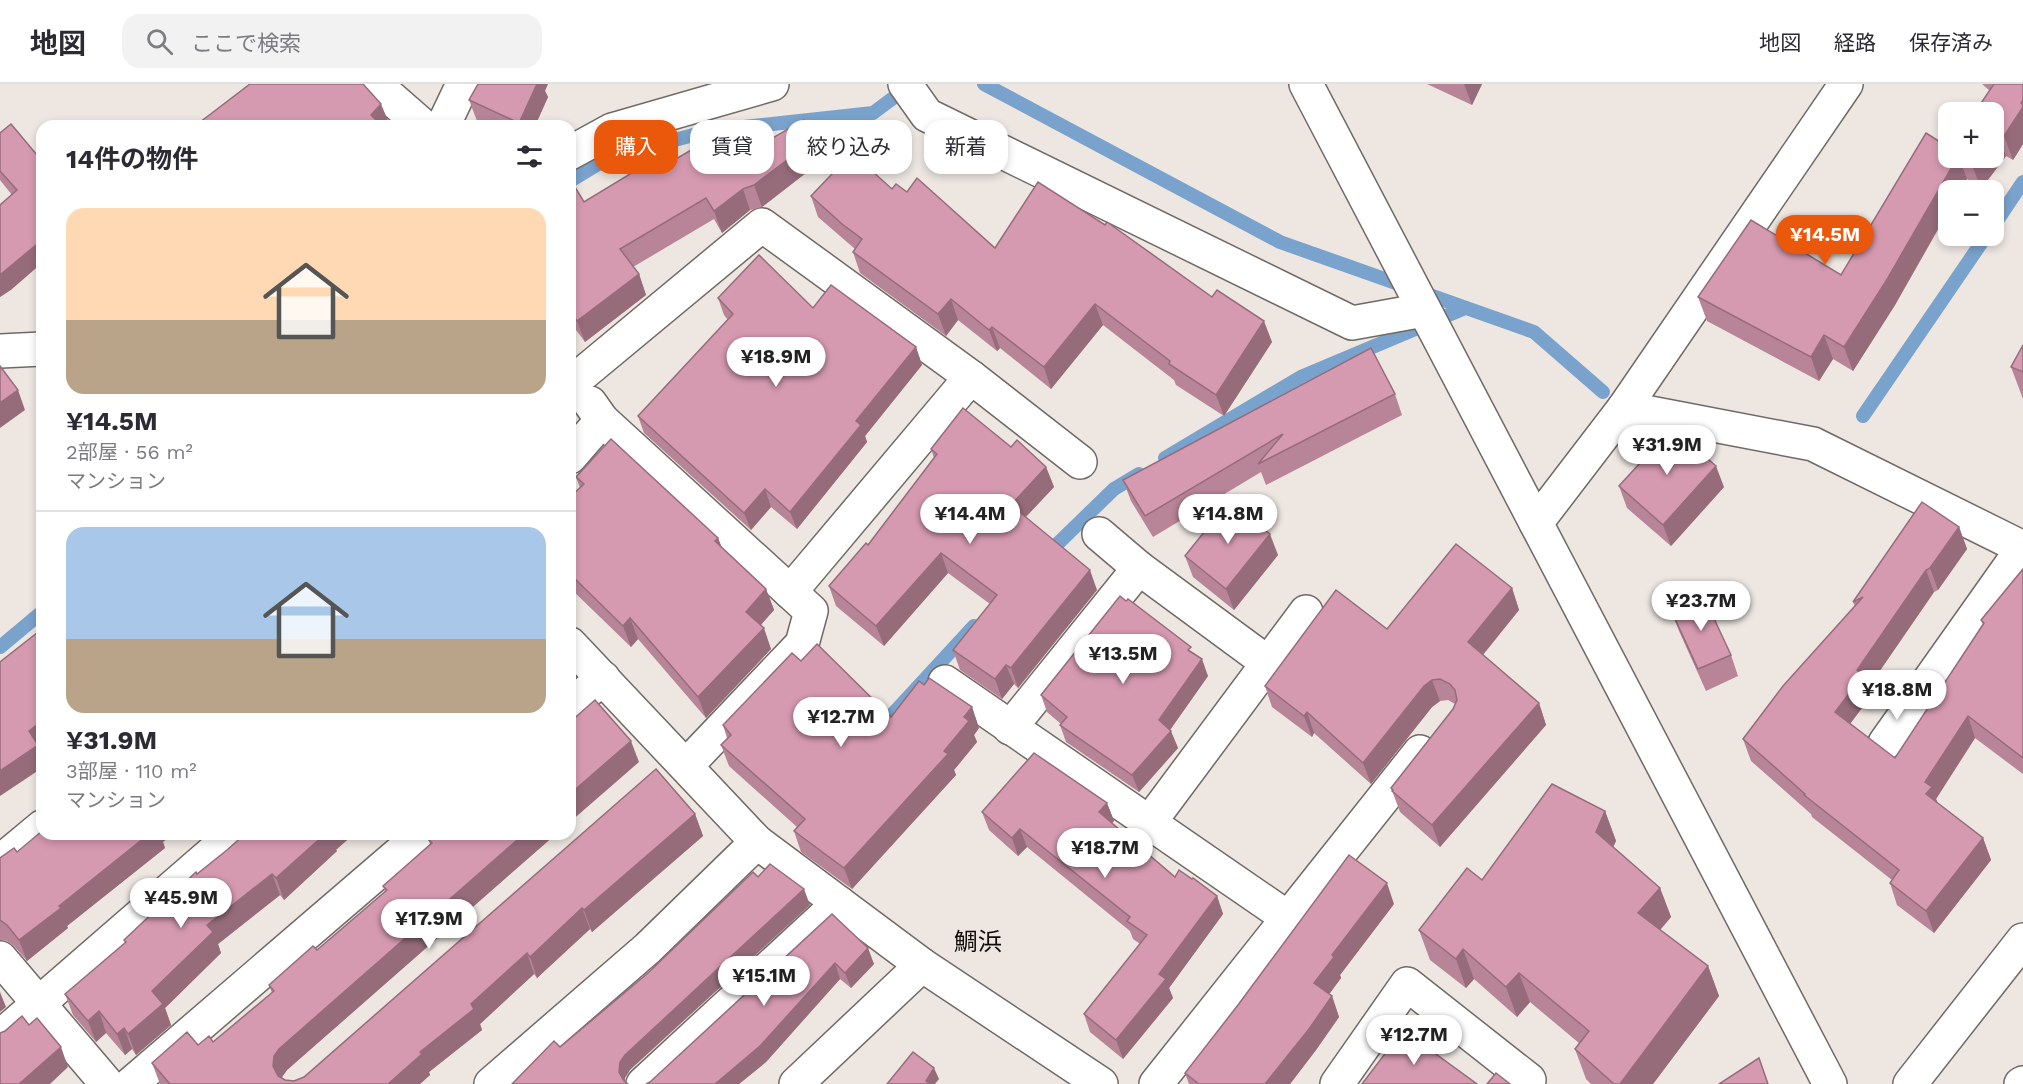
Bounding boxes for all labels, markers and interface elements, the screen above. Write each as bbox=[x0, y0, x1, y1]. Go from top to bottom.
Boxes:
search box bbox=[122, 14, 542, 68]
icon: search bbox=[143, 25, 176, 58]
text: 地図 bbox=[30, 27, 86, 60]
text: 地図 bbox=[1759, 30, 1801, 55]
text: 経路 bbox=[1834, 30, 1876, 55]
text: 保存済み bbox=[1909, 30, 1993, 55]
text: ここで検索 bbox=[191, 31, 301, 56]
map controls bbox=[1938, 102, 2004, 246]
button: + bbox=[1938, 102, 2004, 168]
chip: 購入 bbox=[594, 120, 678, 174]
chip: 賃貸 bbox=[690, 120, 774, 174]
chip: 絞り込み bbox=[786, 120, 912, 174]
chip: 新着 bbox=[924, 120, 1008, 174]
icon: filters bbox=[513, 140, 546, 173]
text: 14件の物件 bbox=[66, 144, 198, 174]
button: − bbox=[1938, 180, 2004, 246]
pin: ¥14.5M bbox=[1776, 215, 1874, 266]
text: ¥14.5M bbox=[1790, 222, 1860, 246]
icon: home bbox=[252, 247, 360, 355]
pin: ¥18.9M bbox=[727, 337, 825, 388]
text: ¥18.9M bbox=[741, 344, 811, 368]
text: ¥14.5M bbox=[66, 406, 158, 436]
pin: ¥31.9M bbox=[1618, 425, 1716, 476]
text: ¥31.9M bbox=[1632, 432, 1702, 456]
text: 2部屋 · 56 m² bbox=[66, 440, 193, 464]
text: マンション bbox=[66, 469, 166, 493]
pin: ¥14.4M bbox=[921, 494, 1019, 545]
pin: ¥14.8M bbox=[1179, 494, 1277, 545]
text: ¥14.4M bbox=[934, 501, 1006, 525]
text: ¥14.8M bbox=[1192, 501, 1264, 525]
icon: home bbox=[252, 566, 360, 674]
pin: ¥23.7M bbox=[1652, 581, 1750, 632]
text: ¥23.7M bbox=[1665, 588, 1737, 612]
pin: ¥13.5M bbox=[1074, 634, 1172, 685]
text: ¥13.5M bbox=[1088, 641, 1158, 665]
pin: ¥18.8M bbox=[1848, 670, 1946, 721]
text: ¥18.8M bbox=[1861, 677, 1933, 701]
pin: ¥12.7M bbox=[792, 697, 890, 748]
text: ¥12.7M bbox=[807, 704, 875, 728]
text: ¥31.9M bbox=[66, 725, 157, 755]
text: 3部屋 · 110 m² bbox=[66, 759, 197, 783]
text: マンション bbox=[66, 788, 166, 812]
pin: ¥18.7M bbox=[1056, 828, 1154, 879]
text: ¥18.7M bbox=[1071, 835, 1139, 859]
pin: ¥45.9M bbox=[132, 878, 230, 929]
text: ¥45.9M bbox=[144, 885, 218, 909]
pin: ¥17.9M bbox=[380, 899, 478, 950]
text: ¥17.9M bbox=[395, 906, 463, 930]
district label: 鯛浜 bbox=[954, 928, 1002, 956]
pin: ¥15.1M bbox=[715, 956, 813, 1007]
text: ¥15.1M bbox=[732, 963, 796, 987]
pin: ¥12.7M bbox=[1365, 1015, 1463, 1066]
text: ¥12.7M bbox=[1380, 1022, 1448, 1046]

